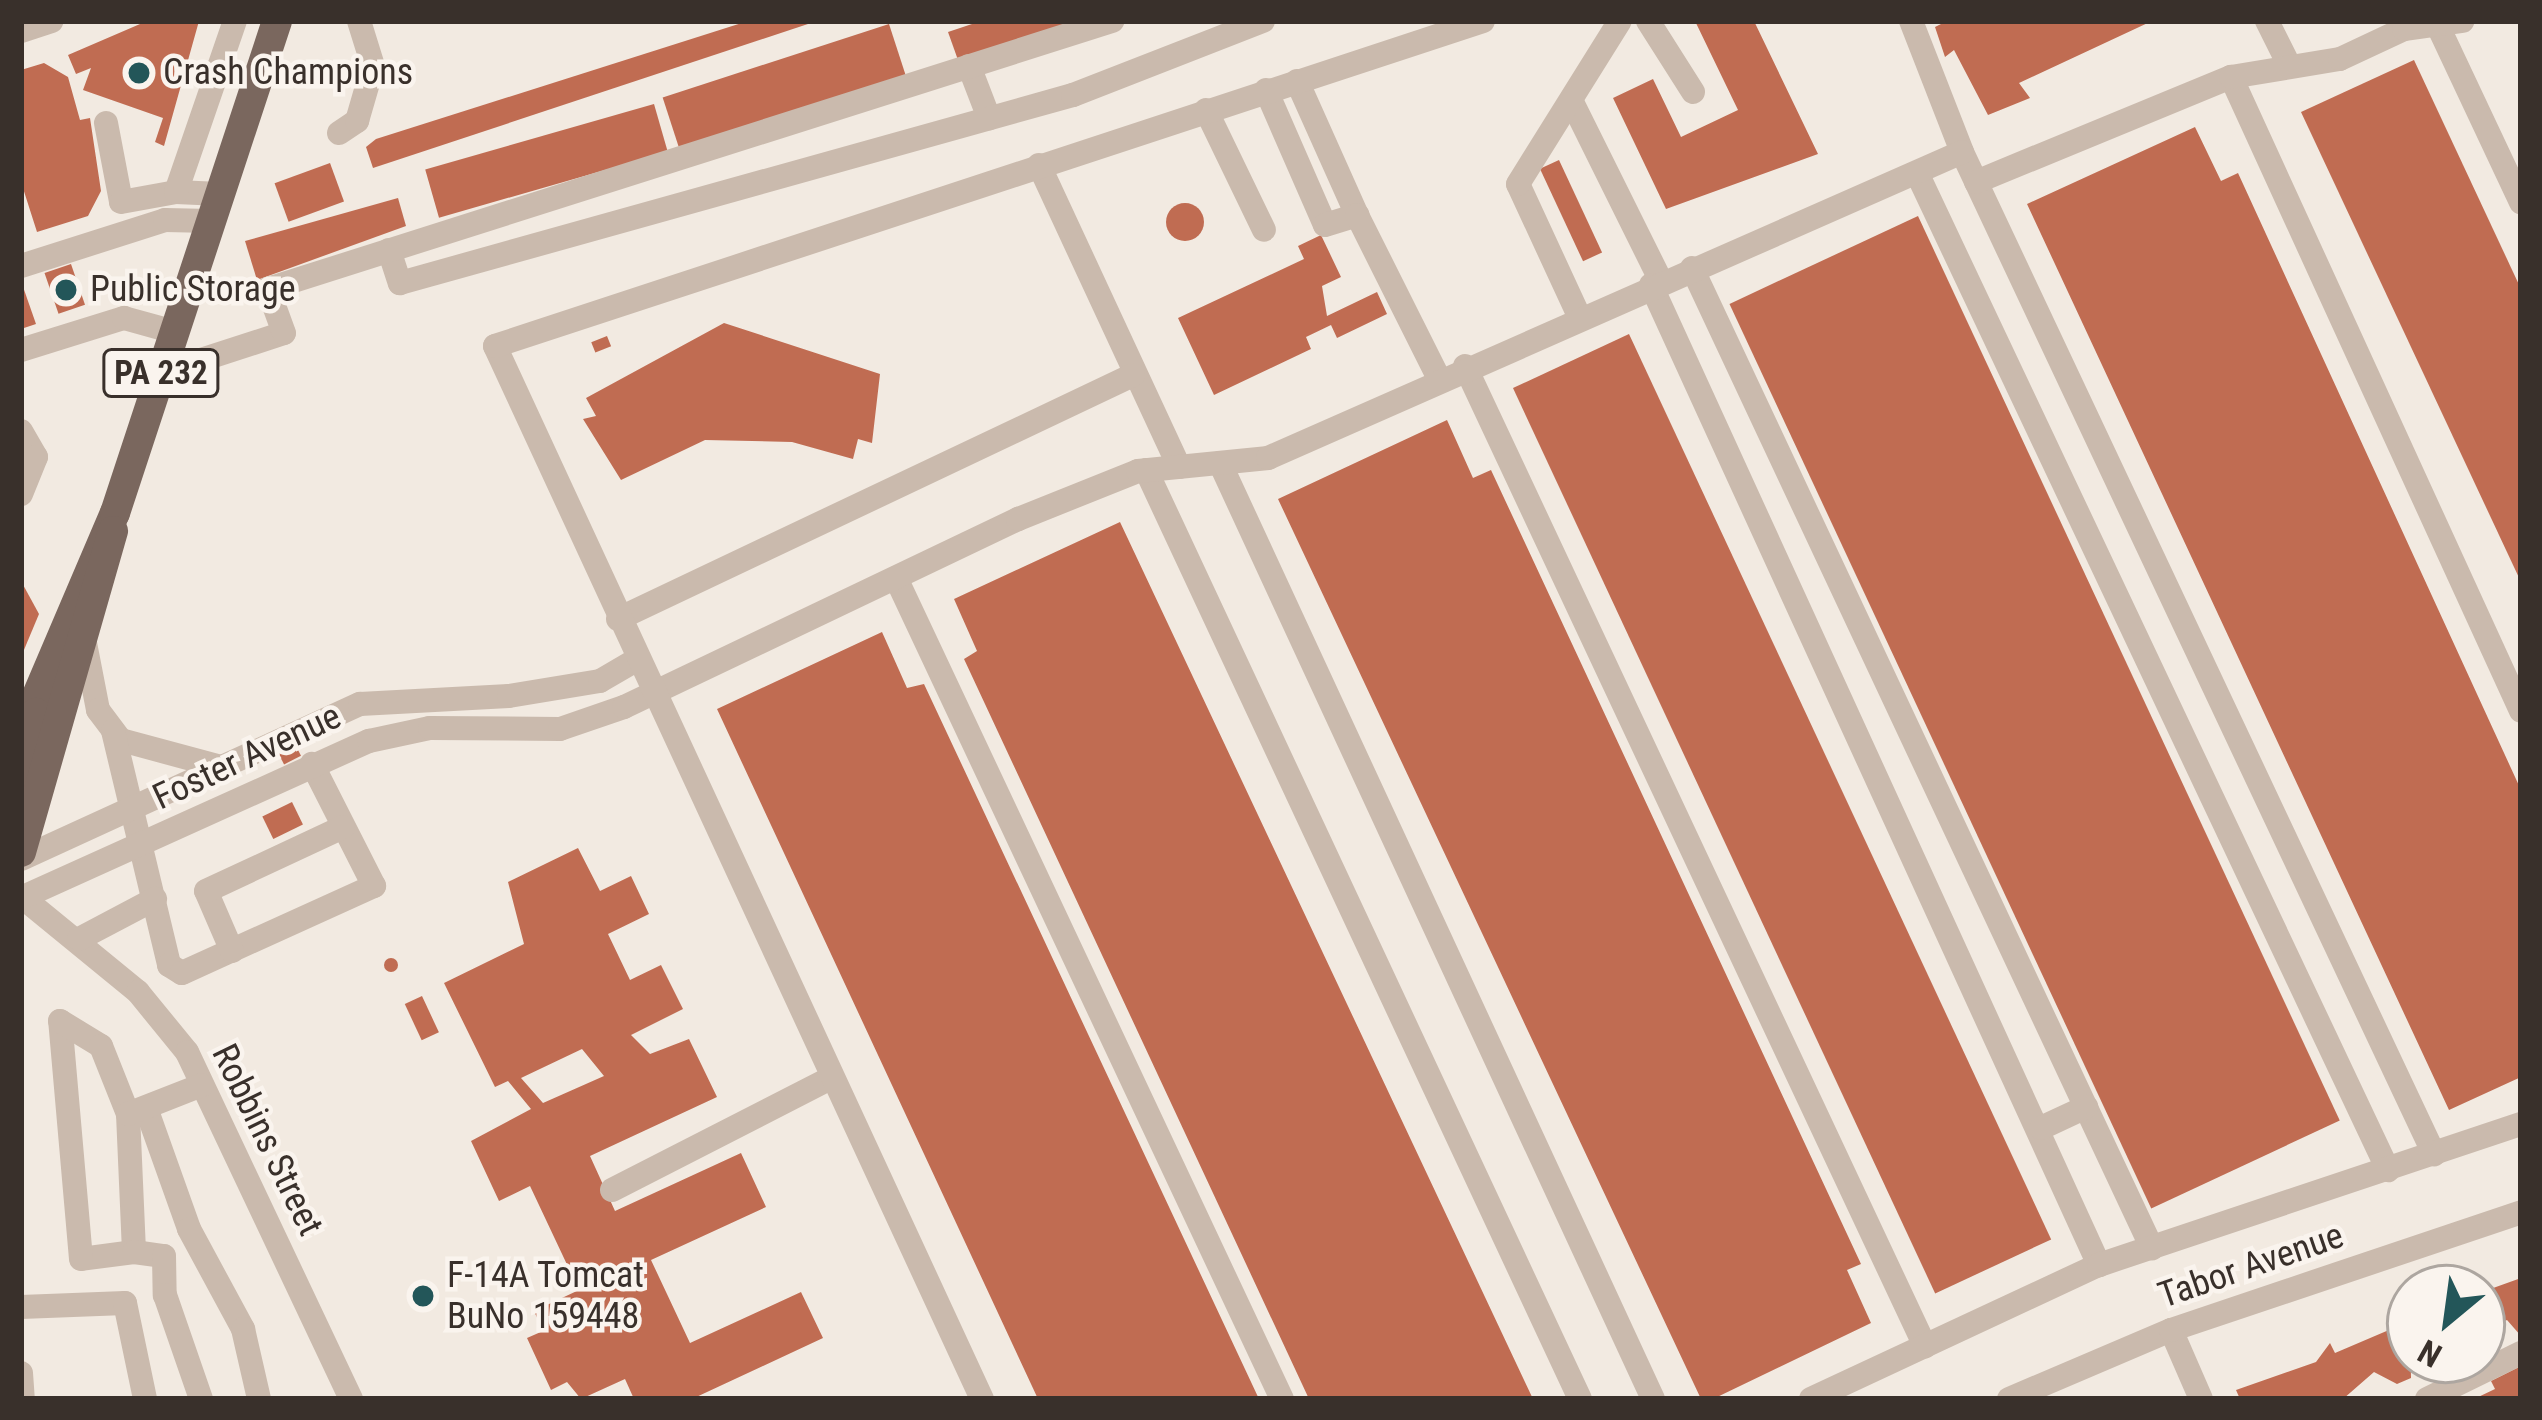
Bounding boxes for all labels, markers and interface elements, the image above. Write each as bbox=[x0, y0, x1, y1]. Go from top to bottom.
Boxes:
place label: Crash Champions bbox=[163, 51, 413, 95]
marker: Crash Champions bbox=[126, 60, 152, 86]
place label: Public Storage bbox=[90, 268, 296, 312]
marker: Public Storage bbox=[53, 277, 79, 303]
road number: PA 232 bbox=[101, 346, 221, 400]
street label: Foster Avenue bbox=[146, 695, 348, 819]
street label: Robbins Street bbox=[202, 1037, 332, 1243]
street label: Tabor Avenue bbox=[2153, 1214, 2349, 1318]
place label: F-14A Tomcat BuNo 159448 bbox=[447, 1253, 645, 1338]
north arrow bbox=[2386, 1264, 2506, 1384]
marker: F-14A Tomcat BuNo 159448 bbox=[410, 1283, 436, 1309]
text: N bbox=[2411, 1331, 2448, 1375]

